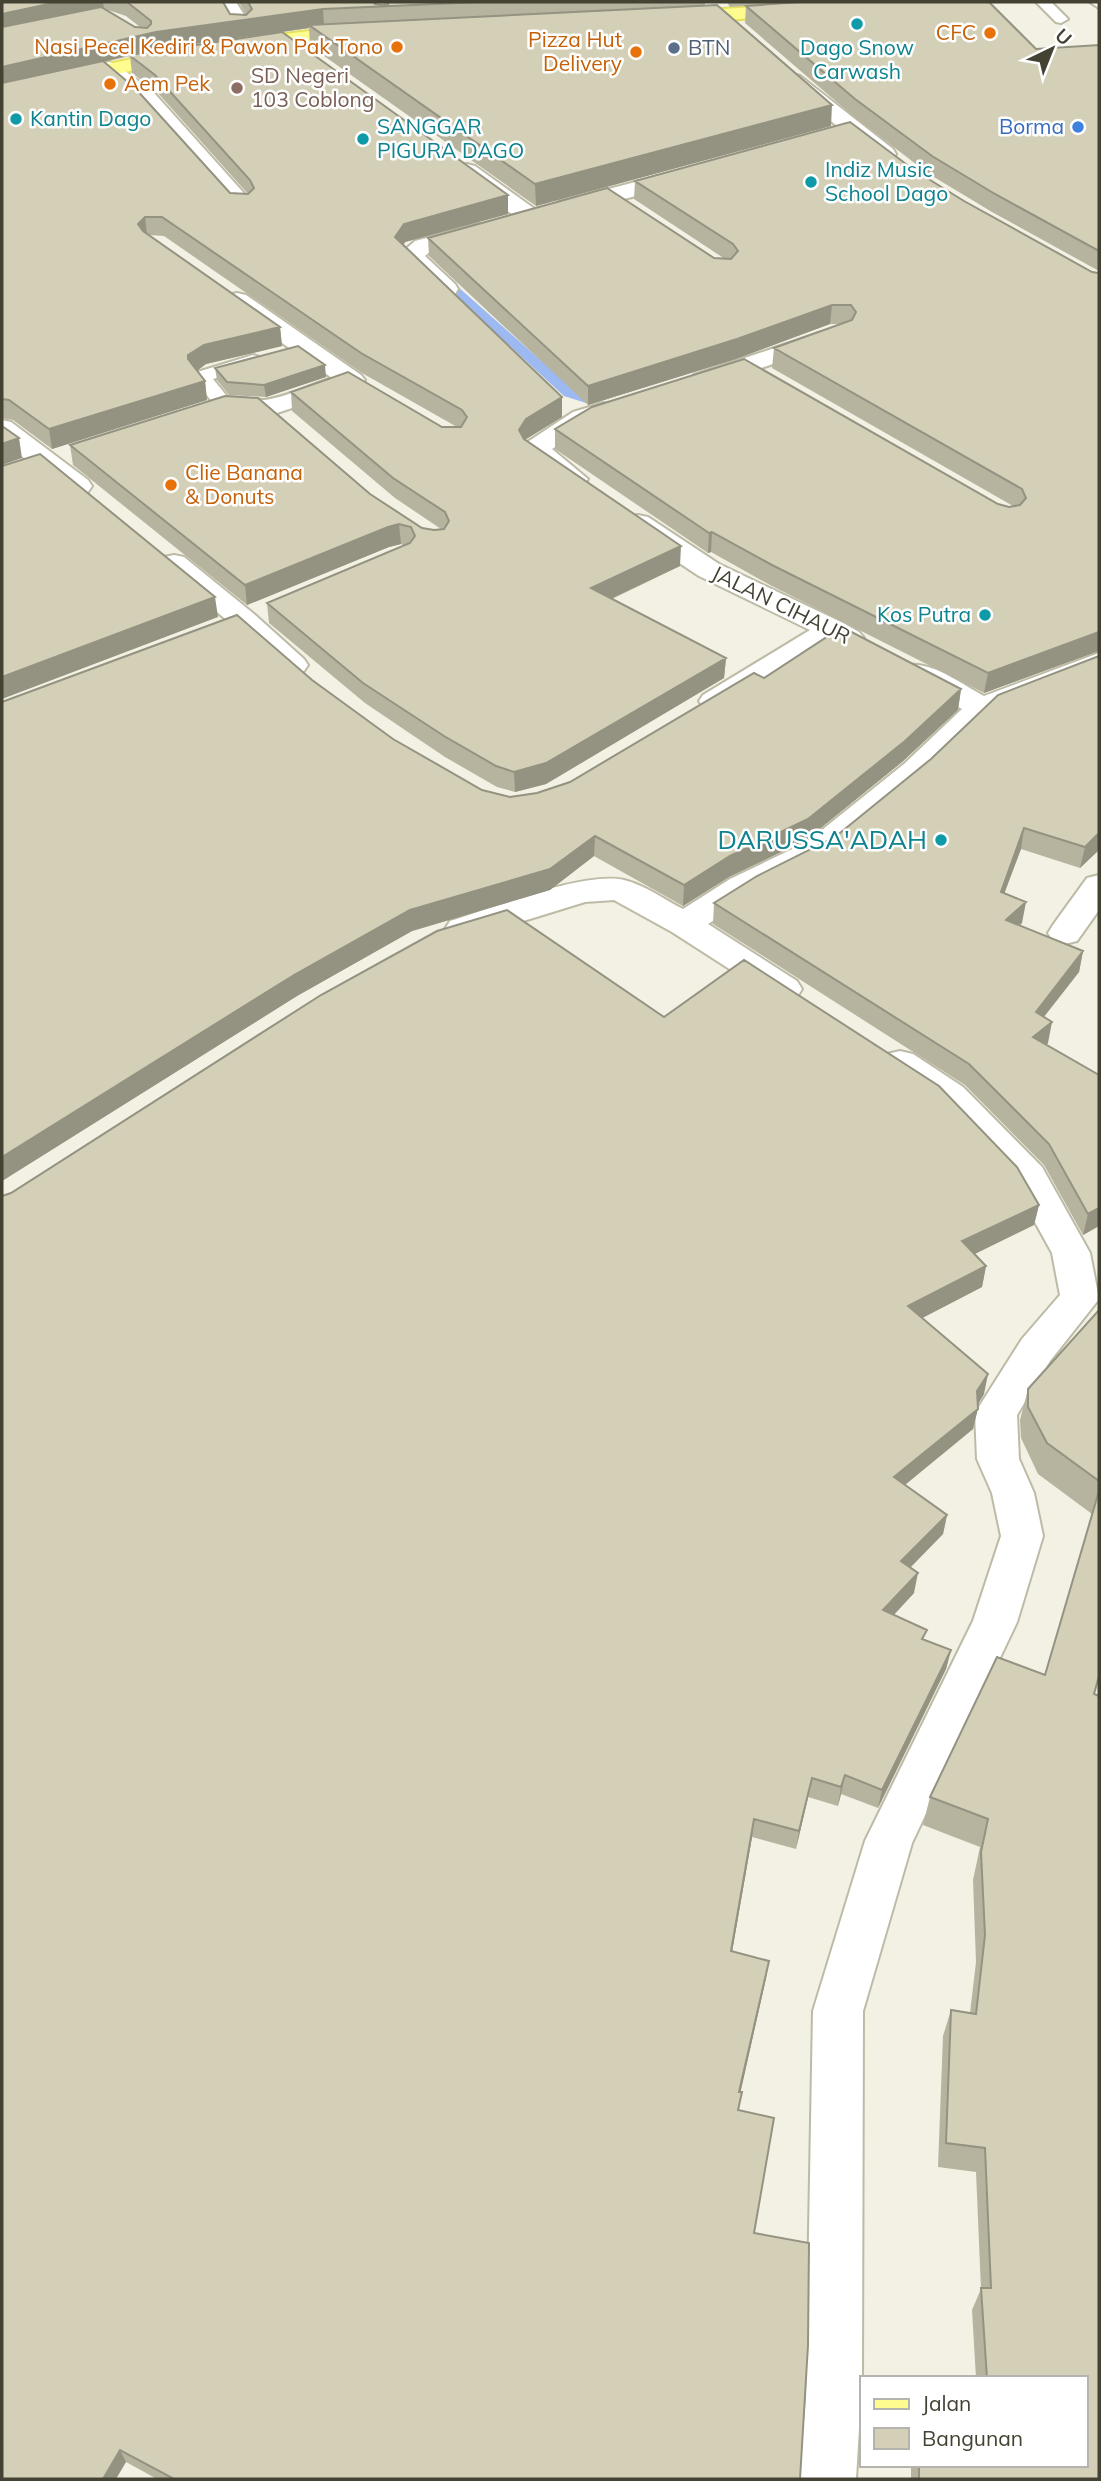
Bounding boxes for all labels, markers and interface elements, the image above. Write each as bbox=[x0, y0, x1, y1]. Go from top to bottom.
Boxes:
north arrow bbox=[1017, 14, 1087, 84]
marker: Dago Snow Carwash bbox=[849, 16, 865, 32]
place label: CFC bbox=[936, 19, 976, 45]
text: U bbox=[1050, 23, 1077, 50]
marker: CFC bbox=[982, 25, 998, 41]
place label: Pizza Hut Delivery bbox=[528, 26, 622, 76]
place label: Nasi Pecel Kediri & Pawon Pak Tono bbox=[34, 33, 383, 59]
place label: BTN bbox=[688, 34, 730, 60]
place label: Dago Snow Carwash bbox=[800, 34, 914, 84]
marker: Nasi Pecel Kediri & Pawon Pak Tono bbox=[389, 39, 405, 55]
marker: BTN bbox=[666, 40, 682, 56]
marker: Pizza Hut Delivery bbox=[628, 44, 644, 60]
place label: SD Negeri 103 Coblong bbox=[251, 62, 374, 112]
place label: Aem Pek bbox=[124, 70, 210, 96]
marker: Aem Pek bbox=[102, 76, 118, 92]
marker: SD Negeri 103 Coblong bbox=[229, 80, 245, 96]
place label: Kantin Dago bbox=[30, 105, 151, 131]
marker: Kantin Dago bbox=[8, 111, 24, 127]
place label: SANGGAR PIGURA DAGO bbox=[377, 113, 524, 163]
place label: Borma bbox=[999, 113, 1064, 139]
marker: Borma bbox=[1070, 119, 1086, 135]
marker: SANGGAR PIGURA DAGO bbox=[355, 131, 371, 147]
place label: Indiz Music School Dago bbox=[825, 156, 948, 206]
marker: Indiz Music School Dago bbox=[803, 174, 819, 190]
place label: Clie Banana & Donuts bbox=[185, 459, 303, 509]
marker: Clie Banana & Donuts bbox=[163, 477, 179, 493]
street label: JALAN CIHAUR bbox=[708, 559, 855, 649]
place label: Kos Putra bbox=[877, 601, 971, 627]
marker: Kos Putra bbox=[977, 607, 993, 623]
place label: DARUSSA'ADAH bbox=[717, 823, 927, 856]
marker: DARUSSA'ADAH bbox=[933, 832, 949, 848]
legend bbox=[860, 2376, 1087, 2467]
text: Jalan bbox=[922, 2390, 971, 2416]
text: Bangunan bbox=[922, 2425, 1023, 2451]

